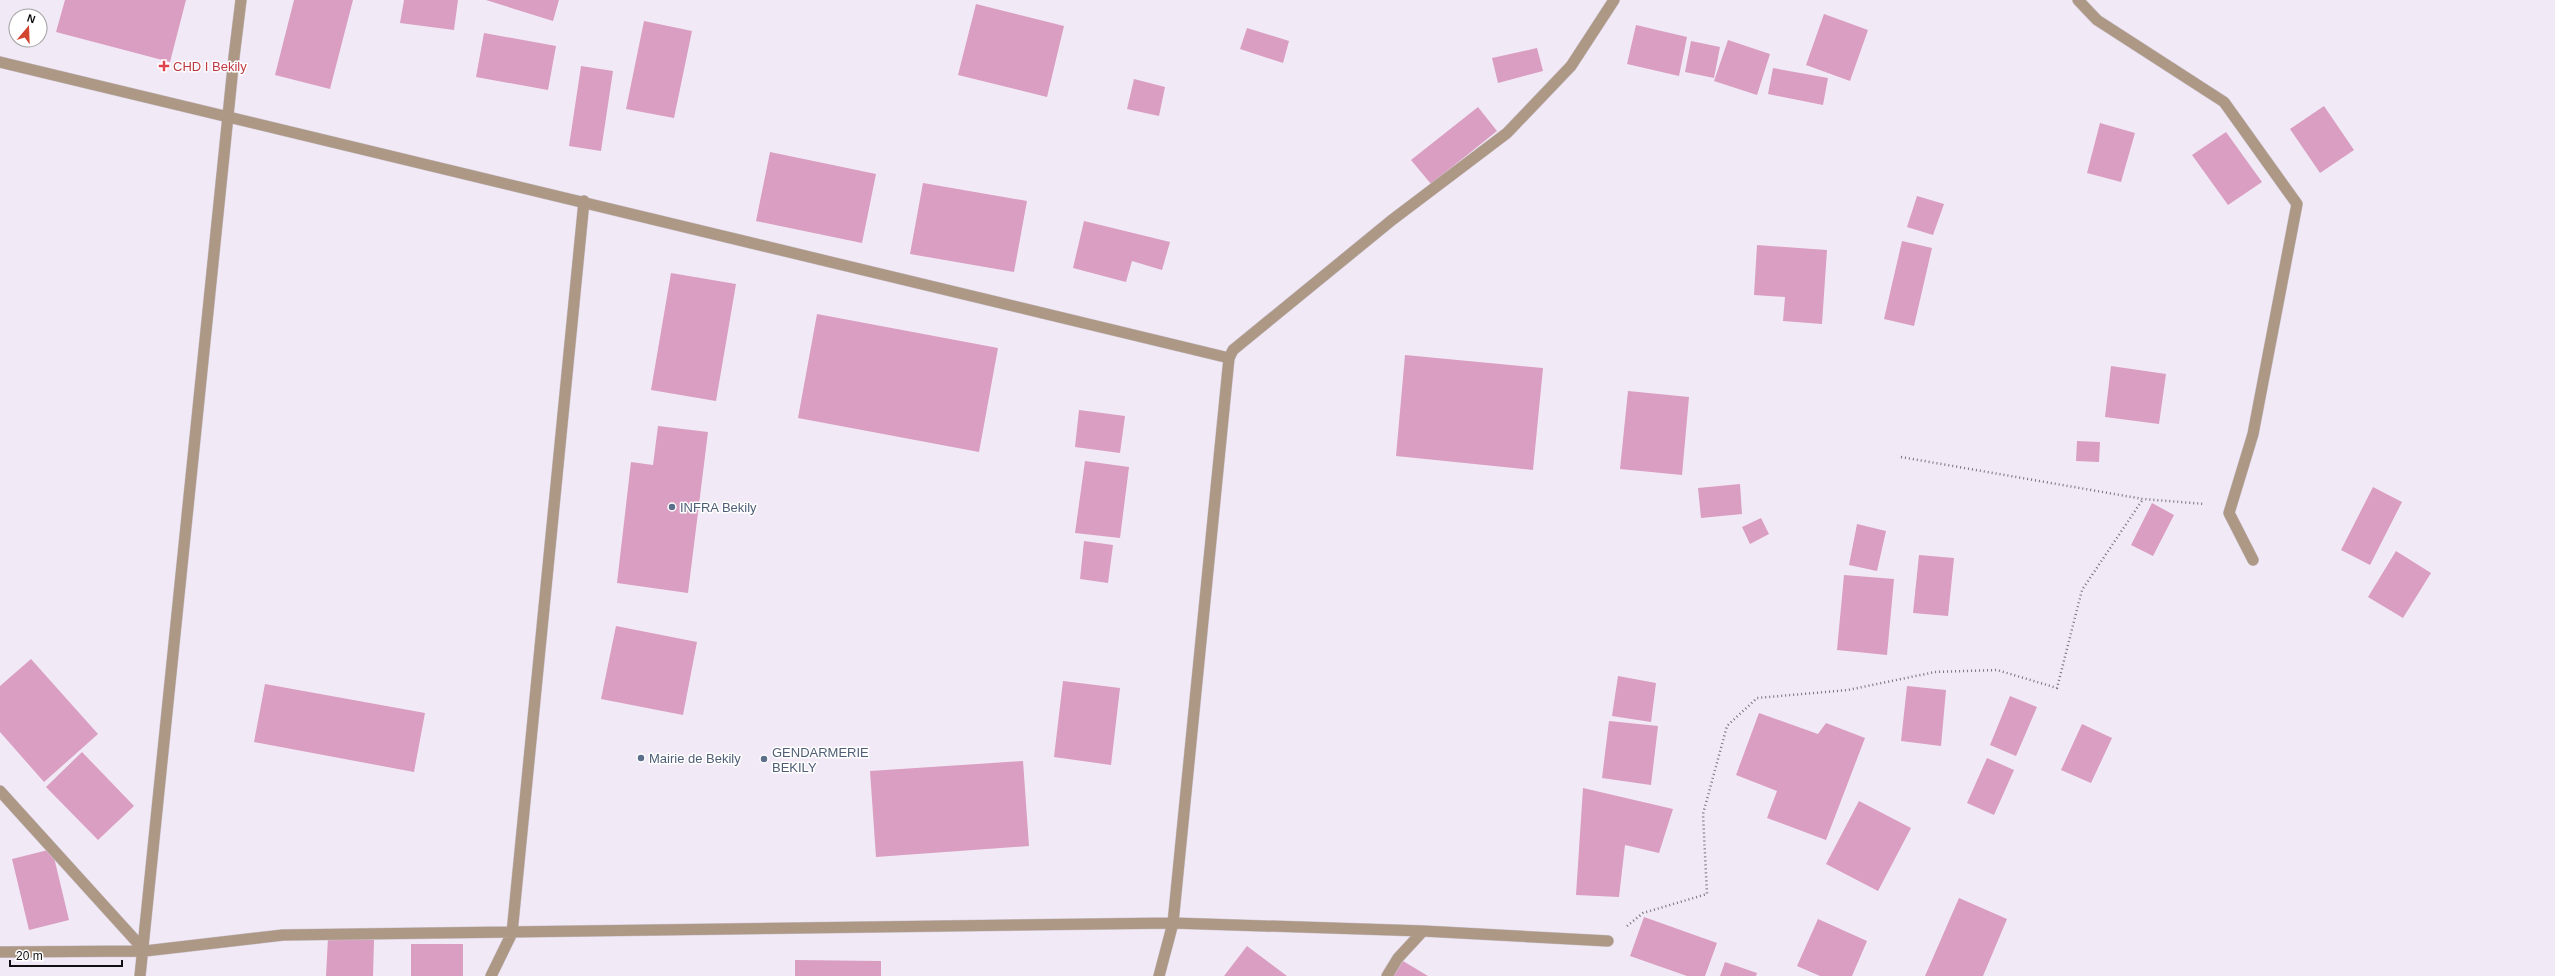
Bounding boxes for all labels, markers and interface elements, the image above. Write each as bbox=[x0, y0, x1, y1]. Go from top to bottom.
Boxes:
north arrow bbox=[8, 8, 48, 48]
text: N bbox=[26, 12, 37, 26]
place label: CHD I Bekily bbox=[173, 59, 247, 74]
marker: CHD I Bekily bbox=[158, 60, 170, 72]
place label: INFRA Bekily bbox=[680, 500, 757, 515]
marker: INFRA Bekily bbox=[667, 502, 677, 512]
place label: GENDARMERIE BEKILY bbox=[772, 745, 869, 775]
place label: Mairie de Bekily bbox=[649, 751, 741, 766]
marker: Mairie de Bekily bbox=[636, 753, 646, 763]
marker: GENDARMERIE BEKILY bbox=[759, 754, 769, 764]
scale bar bbox=[10, 942, 122, 968]
text: 20 m bbox=[16, 949, 43, 963]

